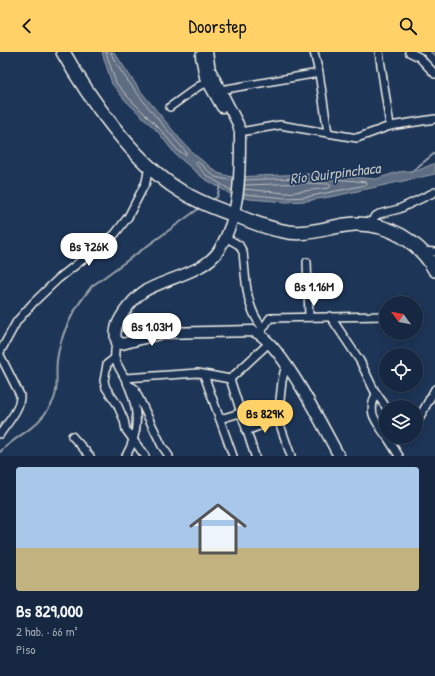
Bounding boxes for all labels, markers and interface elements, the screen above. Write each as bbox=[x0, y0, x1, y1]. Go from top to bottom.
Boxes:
text: Doorstep bbox=[189, 14, 246, 39]
icon: back bbox=[16, 15, 38, 37]
icon: search bbox=[397, 15, 419, 37]
water label: Río Quirpinchaca bbox=[289, 157, 383, 189]
pin: Bs 726K bbox=[52, 233, 126, 267]
text: Bs 726K bbox=[69, 237, 109, 255]
pin: Bs 1.16M bbox=[273, 273, 355, 307]
text: Bs 1.16M bbox=[294, 277, 334, 295]
north arrow bbox=[379, 296, 423, 340]
map controls bbox=[379, 296, 423, 444]
pin: Bs 1.03M bbox=[111, 313, 193, 347]
text: Bs 1.03M bbox=[131, 317, 173, 335]
button: locate bbox=[379, 348, 423, 392]
pin: Bs 829K bbox=[228, 400, 302, 434]
button: layers bbox=[379, 400, 423, 444]
text: Bs 829K bbox=[246, 404, 284, 422]
icon: home bbox=[182, 493, 254, 565]
text: Bs 829,000 bbox=[16, 599, 83, 622]
text: 2 hab. · 66 m² bbox=[16, 622, 78, 640]
text: Piso bbox=[16, 640, 35, 658]

